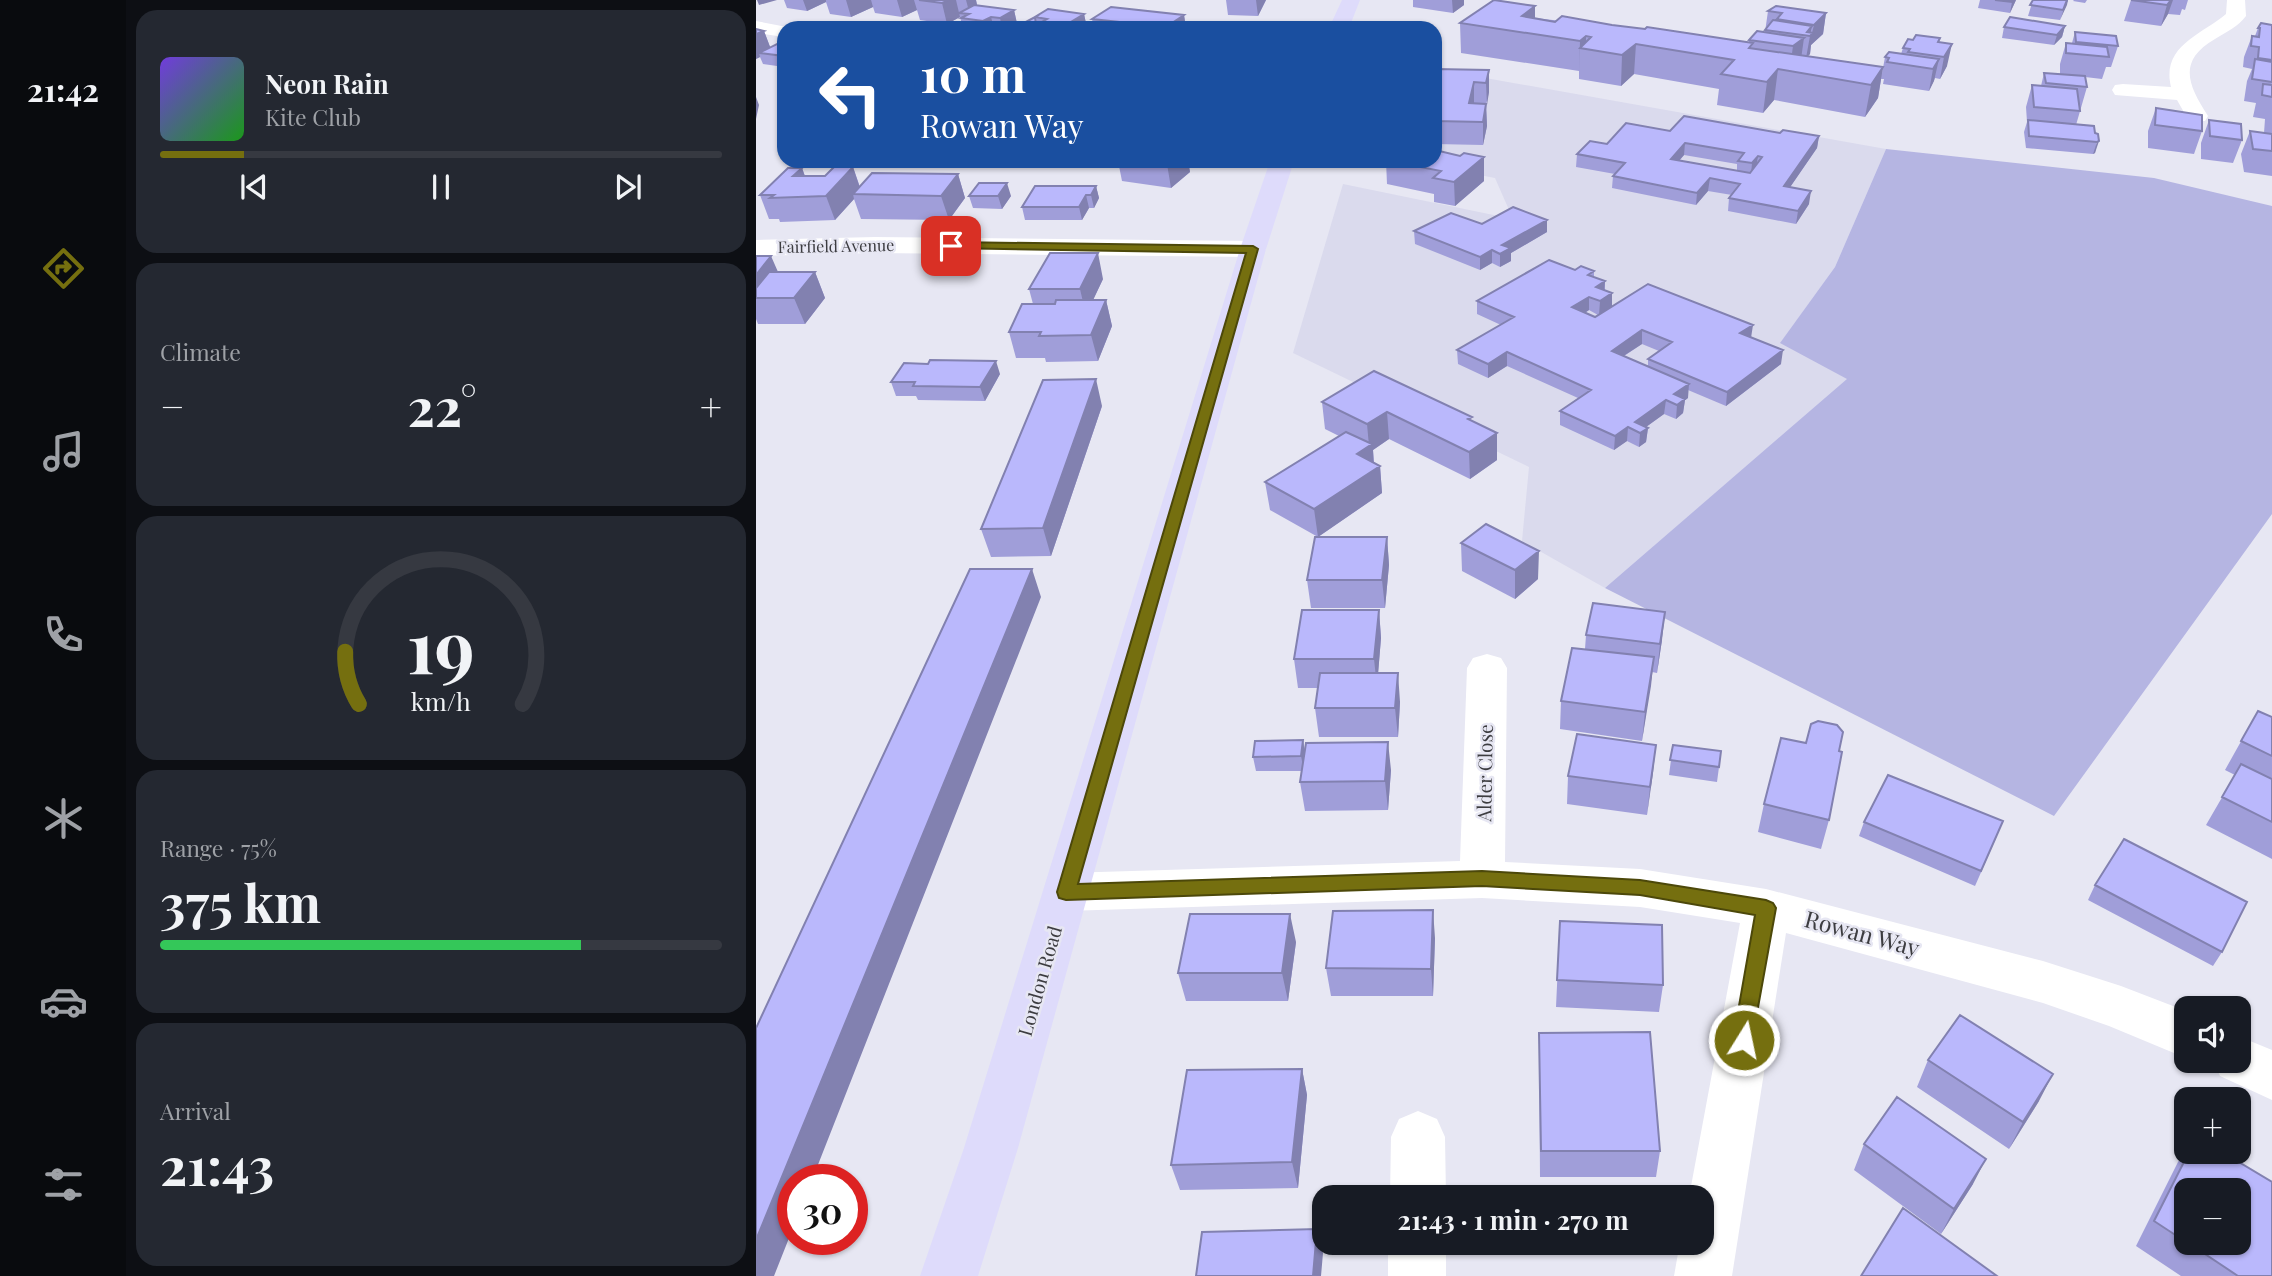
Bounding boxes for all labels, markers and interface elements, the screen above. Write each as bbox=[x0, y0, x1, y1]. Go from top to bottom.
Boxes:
text: 10 m bbox=[920, 40, 1026, 105]
icon: left bbox=[805, 49, 896, 140]
text: Neon Rain bbox=[265, 66, 389, 101]
text: 21:42 bbox=[27, 67, 99, 110]
text: Kite Club bbox=[265, 101, 361, 132]
text: Rowan Way bbox=[920, 103, 1084, 146]
icon: previous bbox=[235, 168, 273, 206]
icon: pause bbox=[422, 168, 460, 206]
icon: next bbox=[609, 168, 647, 206]
pin bbox=[921, 216, 981, 276]
icon: arrive bbox=[932, 227, 970, 265]
street label: Fairfield Avenue bbox=[778, 234, 894, 257]
icon: directions bbox=[39, 244, 88, 293]
text: Climate bbox=[160, 336, 241, 367]
text: 22° bbox=[408, 371, 477, 440]
text: − bbox=[160, 380, 185, 431]
text: + bbox=[700, 380, 722, 431]
icon: music bbox=[39, 427, 88, 476]
text: 19 bbox=[407, 595, 475, 692]
icon: phone bbox=[39, 610, 88, 659]
text: km/h bbox=[411, 684, 471, 717]
street label: Alder Close bbox=[1470, 724, 1498, 823]
icon: climate bbox=[39, 794, 88, 843]
text: Range · 75% bbox=[160, 832, 277, 863]
text: 375 km bbox=[160, 867, 321, 936]
street label: Rowan Way bbox=[1802, 902, 1924, 963]
street label: London Road bbox=[1011, 922, 1067, 1039]
icon: car bbox=[39, 977, 88, 1026]
map controls bbox=[2174, 996, 2251, 1255]
button: sound bbox=[2174, 996, 2251, 1073]
position arrow bbox=[1707, 1003, 1781, 1077]
button: + bbox=[2174, 1087, 2251, 1164]
text: Arrival bbox=[160, 1095, 231, 1126]
text: 21:43 bbox=[160, 1130, 274, 1199]
icon: filters bbox=[39, 1160, 88, 1209]
speed limit sign: 30 bbox=[777, 1164, 868, 1255]
button: − bbox=[2174, 1178, 2251, 1255]
text: 21:43 · 1 min · 270 m bbox=[1398, 1202, 1628, 1237]

